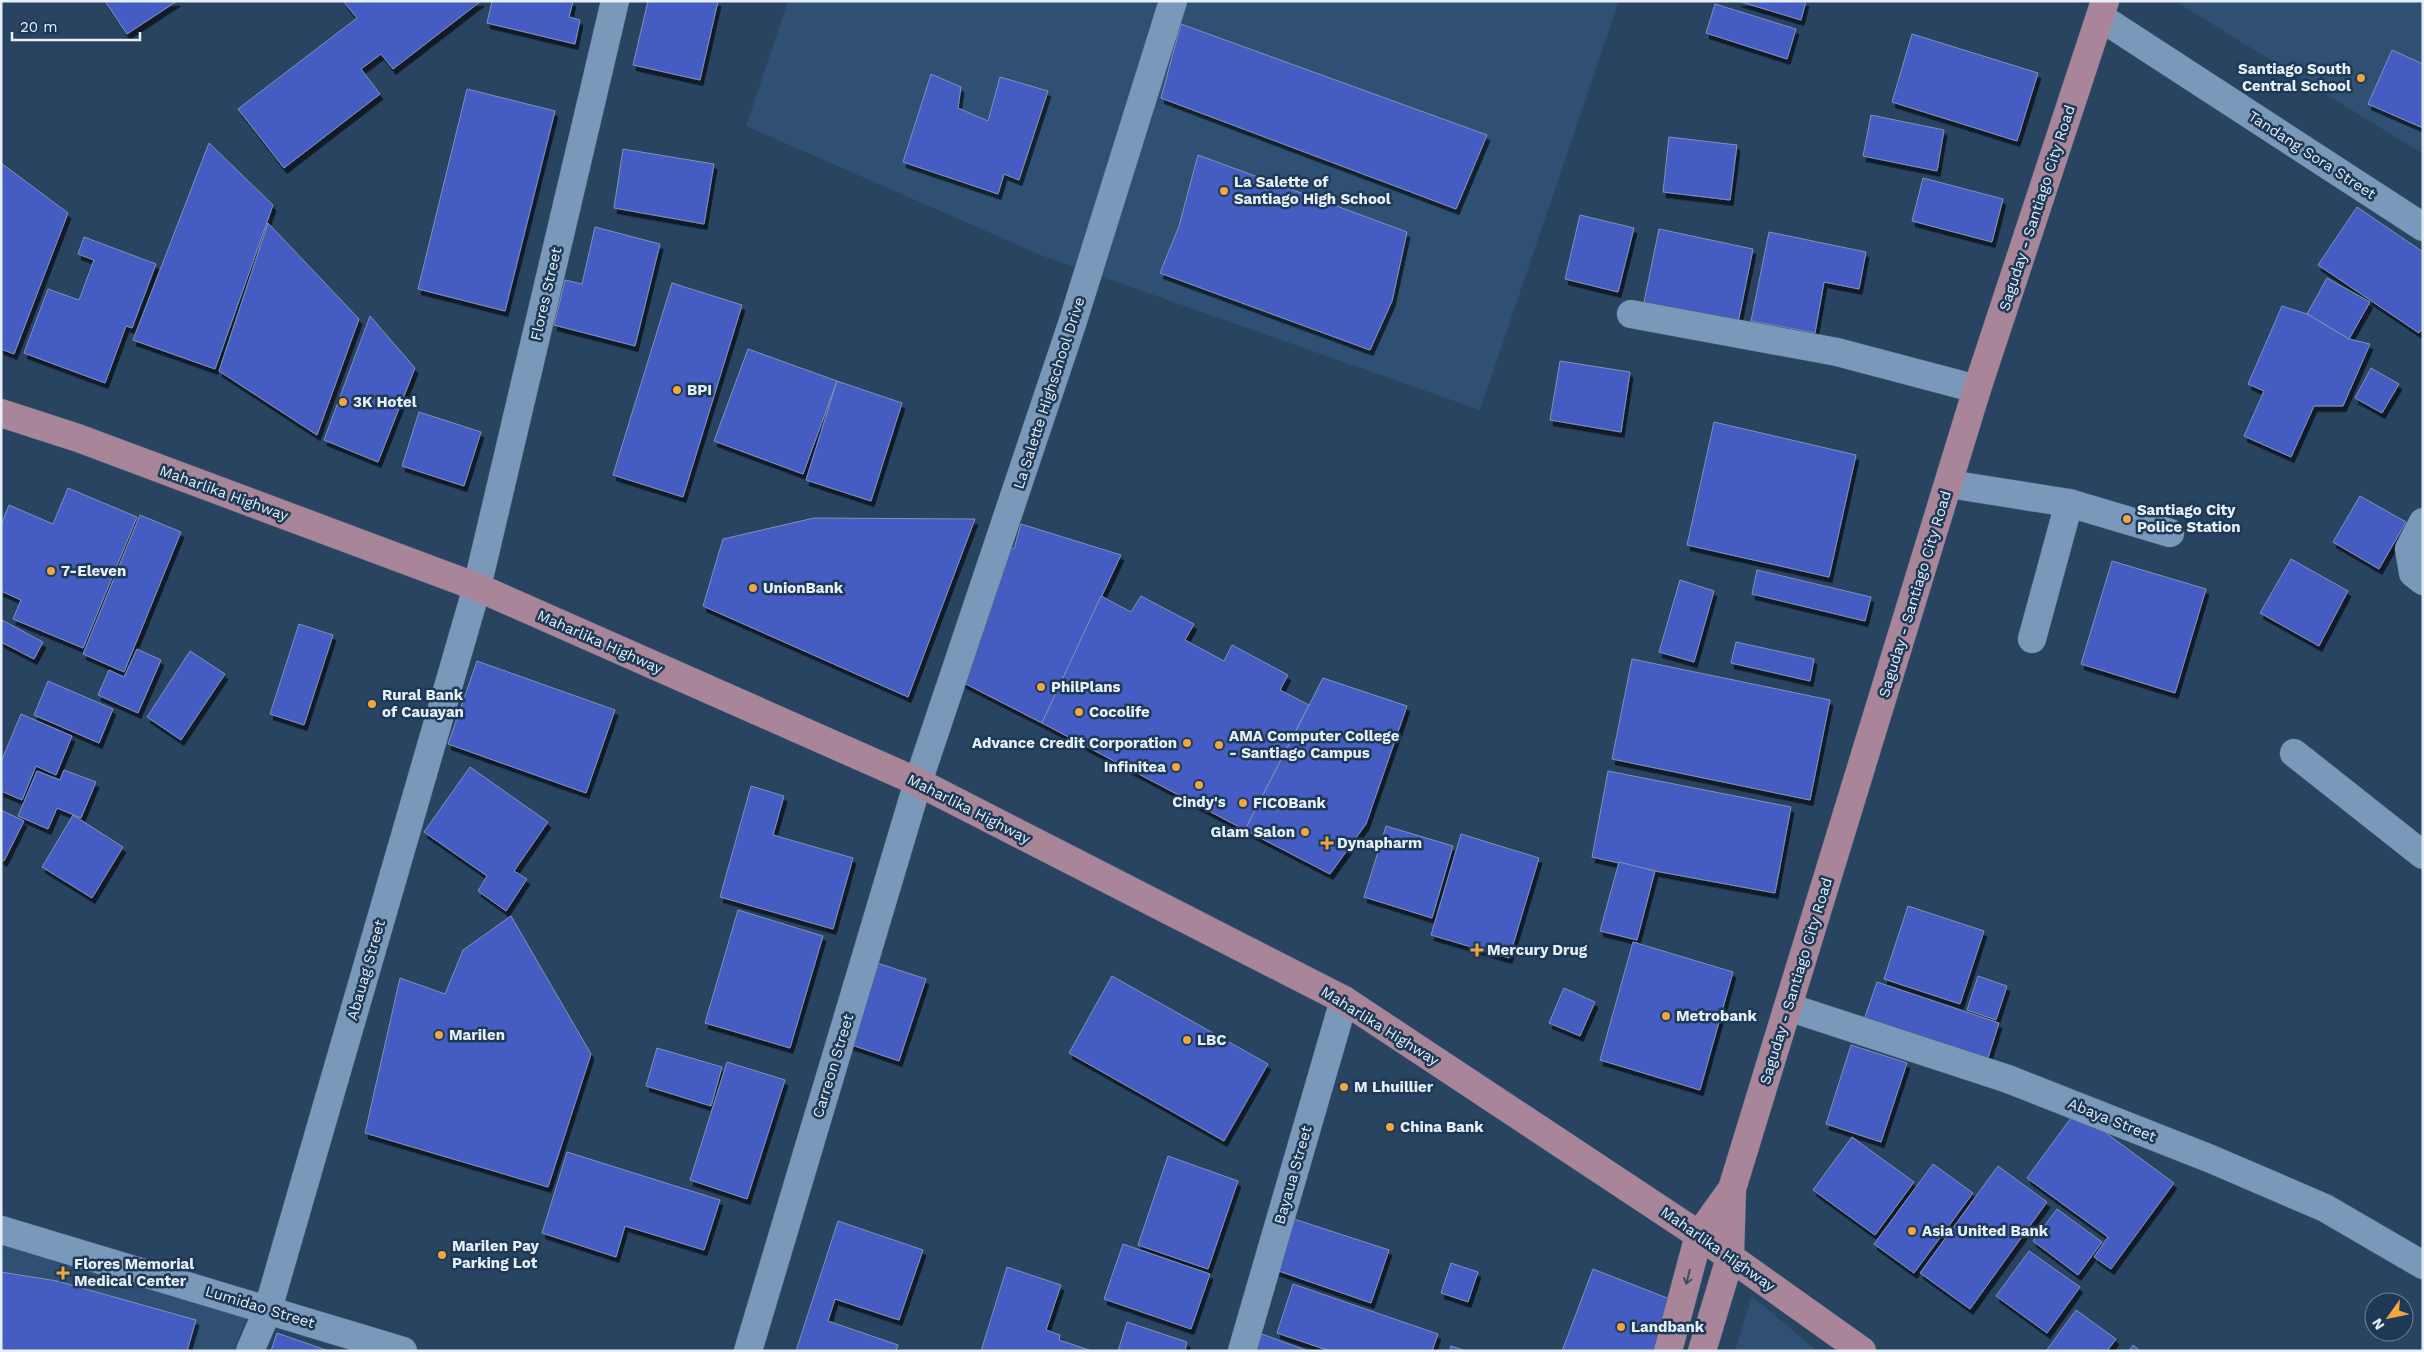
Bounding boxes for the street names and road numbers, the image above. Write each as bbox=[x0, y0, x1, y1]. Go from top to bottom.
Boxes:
street label: Saguday - Santiago City Road bbox=[1995, 103, 2079, 313]
street label: Tandang Sora Street bbox=[2245, 107, 2380, 203]
street label: Flores Street bbox=[526, 245, 566, 343]
street label: La Salette Highschool Drive bbox=[1009, 295, 1089, 491]
street label: Maharlika Highway bbox=[157, 461, 291, 525]
street label: Saguday - Santiago City Road bbox=[1875, 488, 1955, 700]
street label: Maharlika Highway bbox=[534, 606, 666, 678]
street label: Maharlika Highway bbox=[904, 770, 1034, 848]
street label: Saguday - Santiago City Road bbox=[1756, 875, 1836, 1087]
street label: Abauag Street bbox=[343, 917, 389, 1022]
street label: Maharlika Highway bbox=[1318, 982, 1442, 1070]
street label: Carreon Street bbox=[809, 1011, 858, 1120]
street label: Abaya Street bbox=[2065, 1094, 2159, 1146]
street label: Bayaua Street bbox=[1270, 1123, 1316, 1226]
street label: Maharlika Highway bbox=[1657, 1203, 1779, 1295]
street label: Lumidao Street bbox=[203, 1282, 318, 1332]

